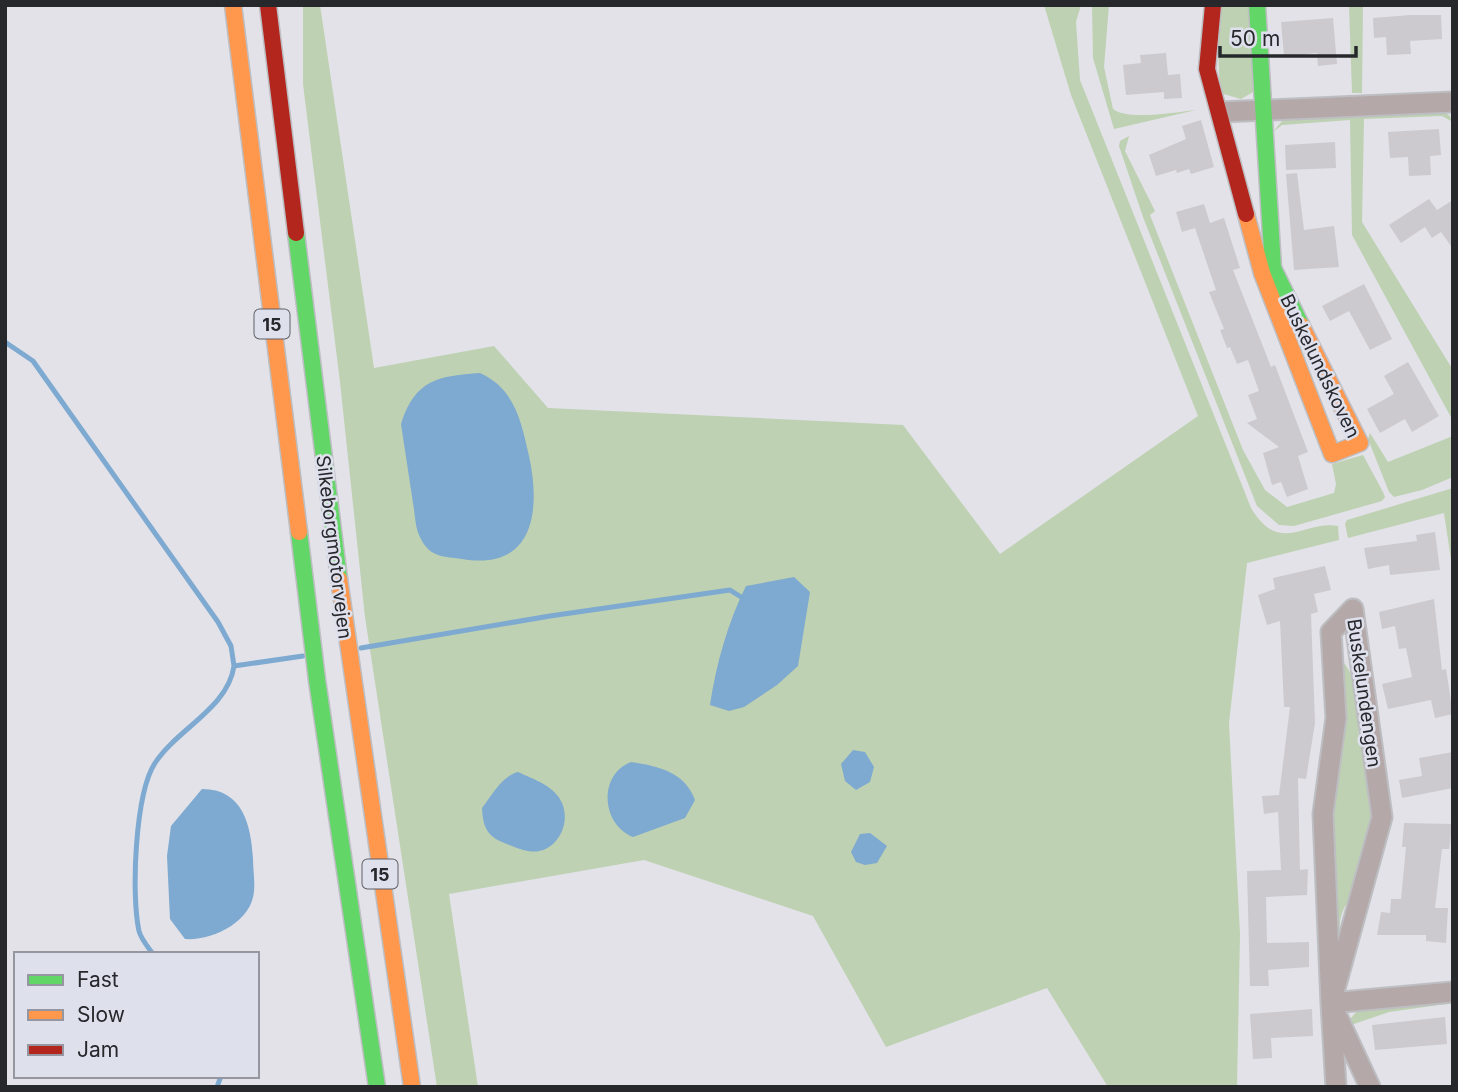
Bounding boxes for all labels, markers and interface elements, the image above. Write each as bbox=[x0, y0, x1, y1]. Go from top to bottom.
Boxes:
scale bar bbox=[1220, 14, 1356, 58]
text: 50 m bbox=[1230, 26, 1280, 51]
street label: Buskelundskoven bbox=[1275, 290, 1365, 442]
road number: 15 bbox=[254, 310, 290, 338]
street label: Silkeborgmotorvejen bbox=[311, 454, 357, 640]
street label: Buskelundengen bbox=[1342, 617, 1386, 769]
road number: 15 bbox=[362, 860, 398, 888]
legend bbox=[14, 952, 259, 1078]
text: Fast bbox=[77, 967, 119, 992]
text: Slow bbox=[77, 1002, 125, 1027]
text: Jam bbox=[77, 1037, 119, 1062]

